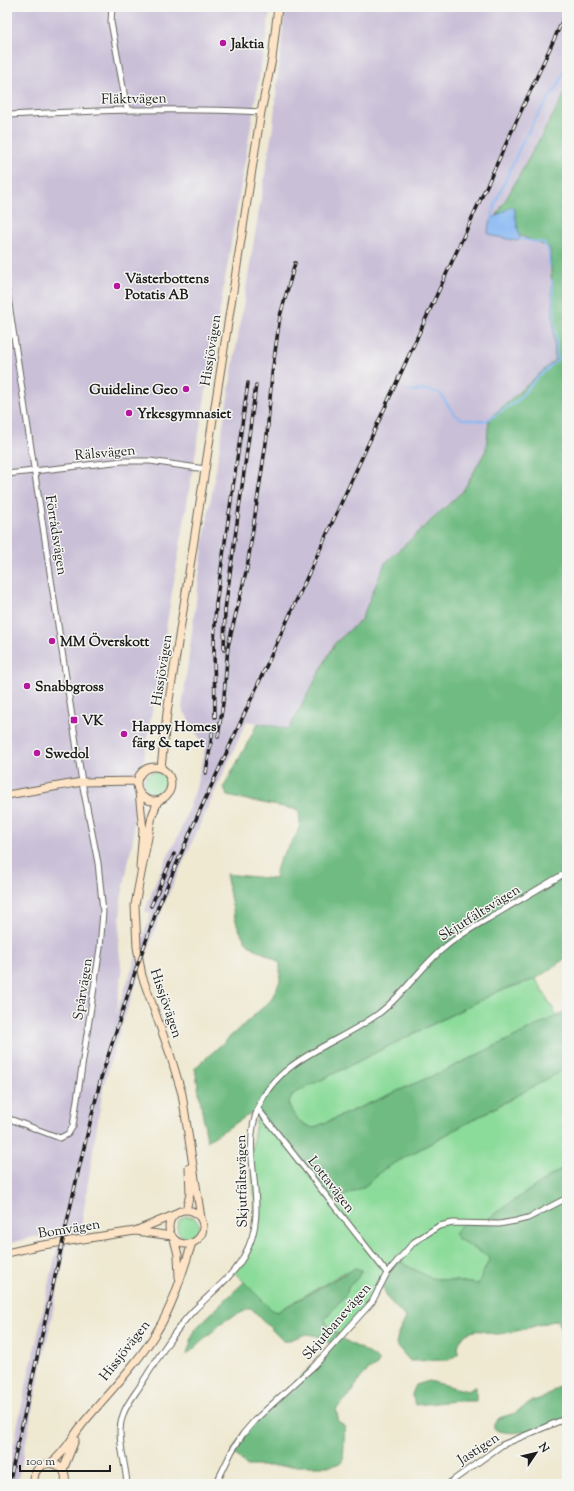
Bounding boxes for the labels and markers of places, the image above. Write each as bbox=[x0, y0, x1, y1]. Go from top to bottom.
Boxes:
place label: Jaktia bbox=[230, 35, 265, 55]
marker: Jaktia bbox=[218, 38, 228, 48]
place label: Västerbottens Potatis AB bbox=[125, 270, 209, 306]
marker: Västerbottens Potatis AB bbox=[112, 281, 122, 291]
place label: Guideline Geo bbox=[89, 381, 178, 401]
marker: Guideline Geo bbox=[181, 384, 191, 394]
place label: Yrkesgymnasiet bbox=[137, 405, 232, 425]
marker: Yrkesgymnasiet bbox=[124, 408, 134, 418]
place label: MM Överskott bbox=[60, 632, 150, 653]
marker: MM Överskott bbox=[47, 636, 57, 646]
place label: Snabbgross bbox=[35, 678, 104, 698]
marker: Snabbgross bbox=[22, 681, 32, 691]
place label: VK bbox=[82, 712, 104, 732]
marker: VK bbox=[69, 715, 79, 725]
place label: Happy Homes färg & tapet bbox=[132, 718, 217, 754]
marker: Happy Homes färg & tapet bbox=[119, 729, 129, 739]
place label: Swedol bbox=[45, 745, 89, 765]
marker: Swedol bbox=[32, 748, 42, 758]

